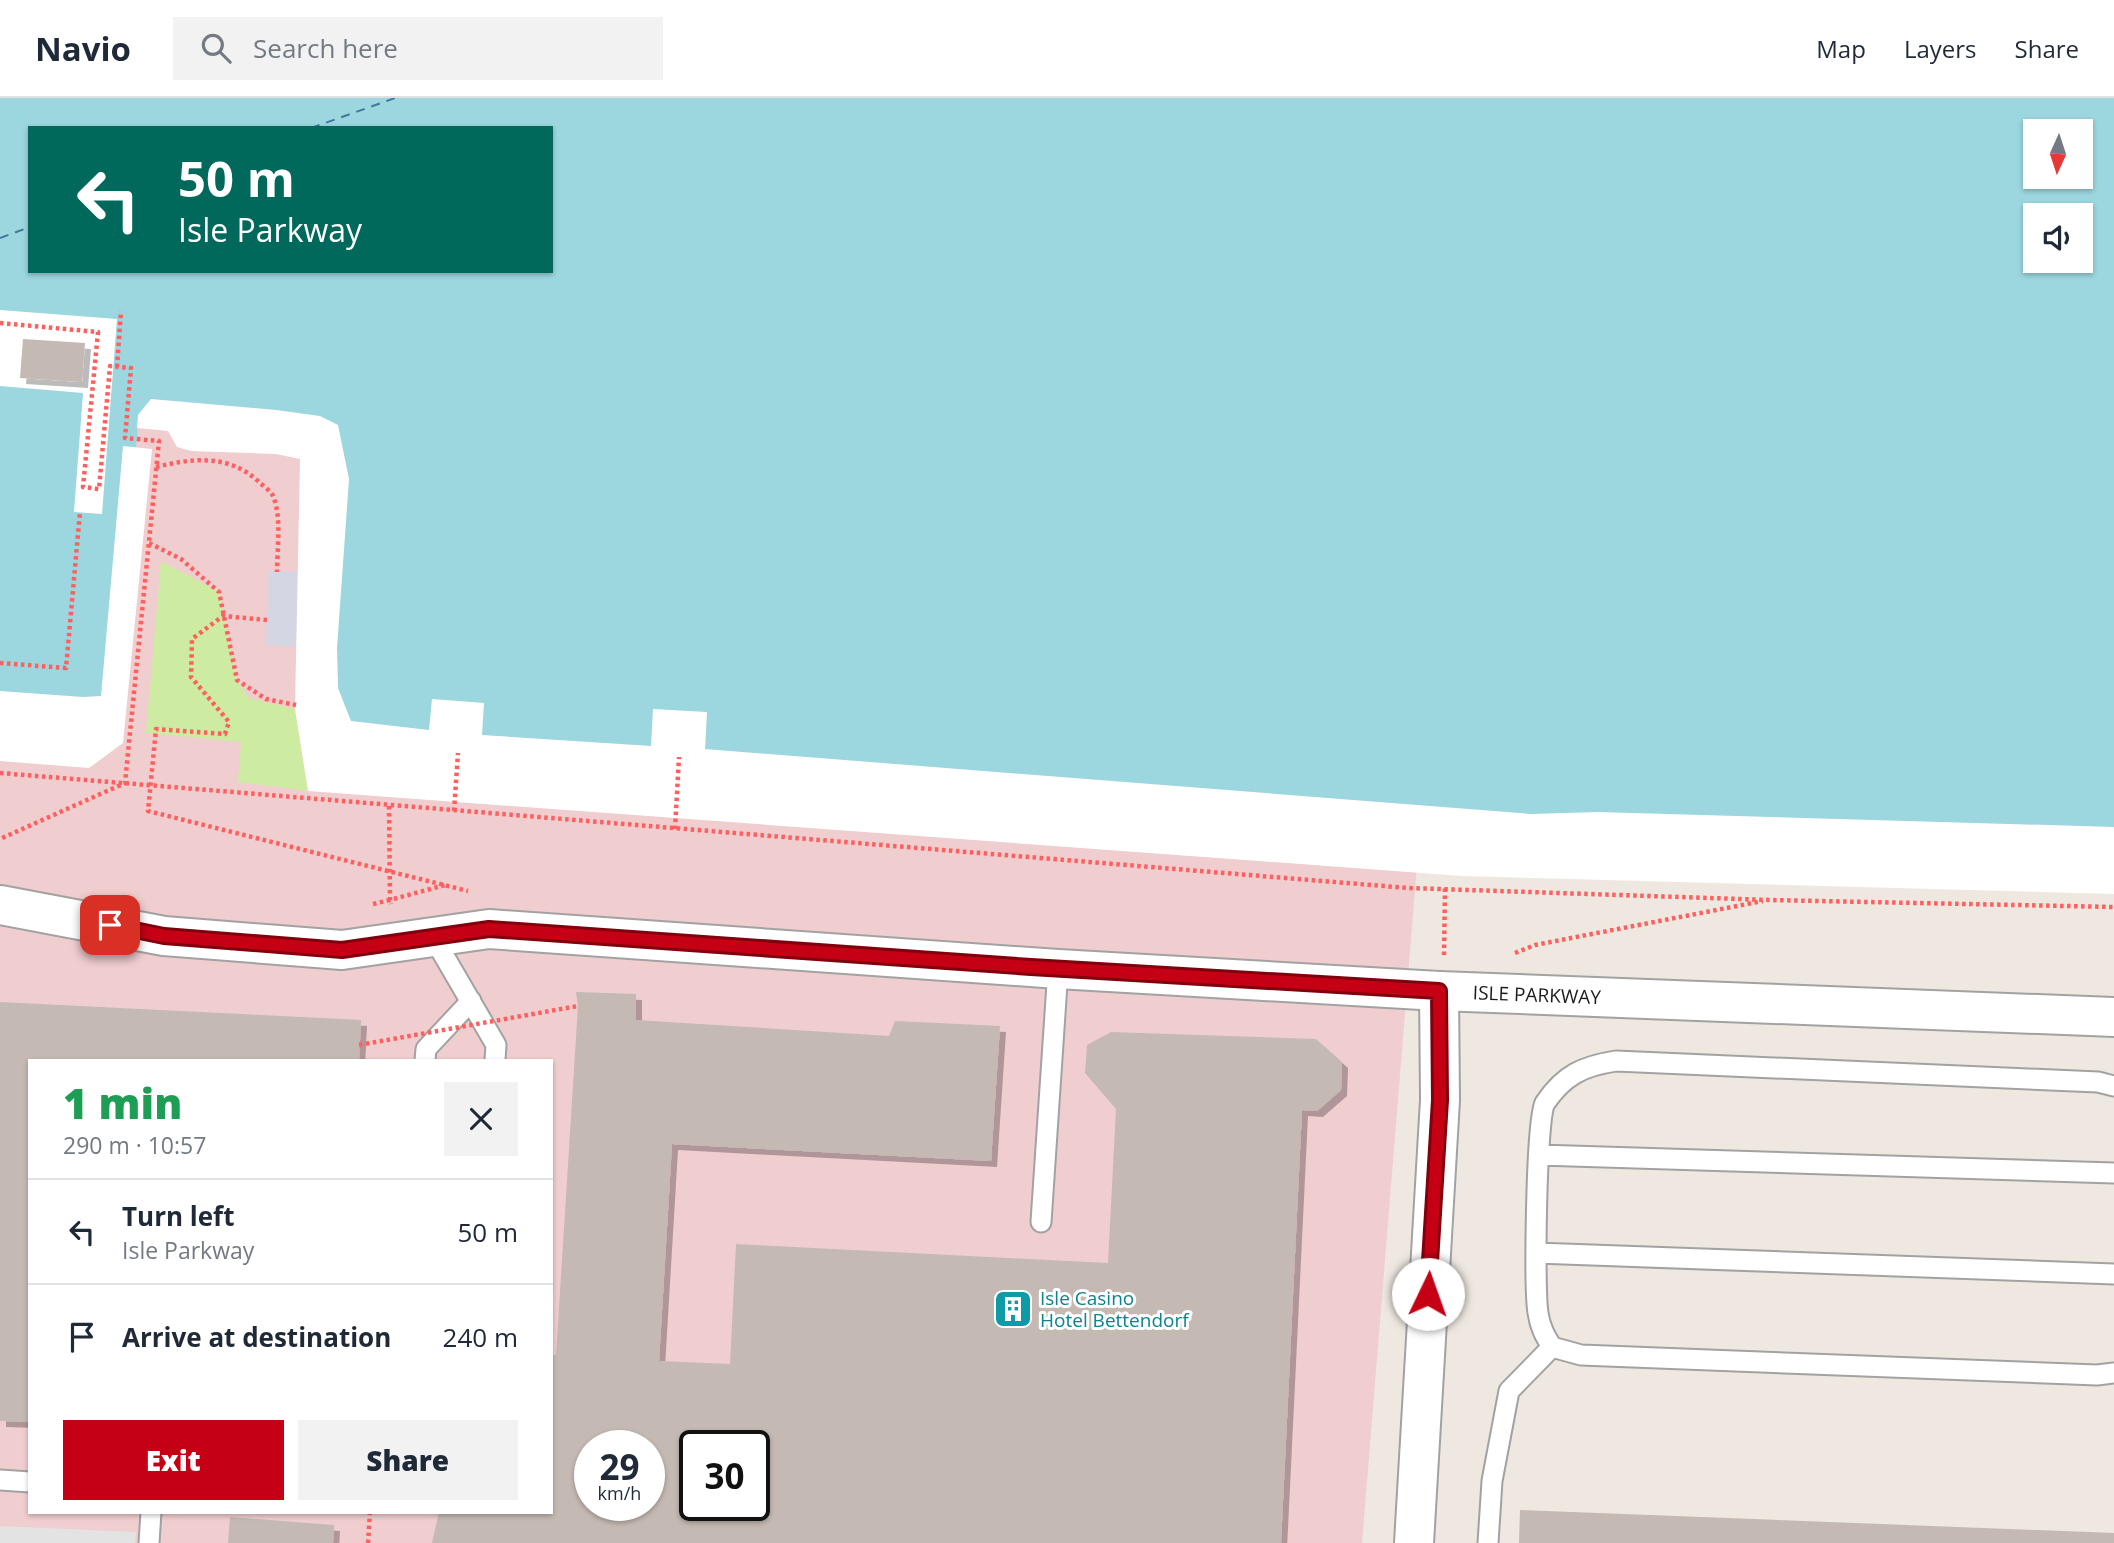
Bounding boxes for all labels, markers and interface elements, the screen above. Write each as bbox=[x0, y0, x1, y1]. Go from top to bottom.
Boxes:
search box bbox=[173, 17, 663, 80]
text: Navio bbox=[35, 26, 131, 71]
icon: search bbox=[197, 29, 235, 67]
text: Search here bbox=[253, 30, 398, 66]
text: Map bbox=[1816, 32, 1866, 65]
text: Layers bbox=[1904, 32, 1977, 65]
text: Share bbox=[2015, 32, 2079, 65]
north arrow bbox=[2023, 119, 2093, 189]
map controls bbox=[2023, 119, 2093, 273]
text: 50 m bbox=[178, 145, 295, 211]
icon: left bbox=[63, 154, 154, 245]
button: sound bbox=[2023, 203, 2093, 273]
text: Isle Parkway bbox=[178, 208, 362, 251]
pin bbox=[80, 895, 140, 955]
icon: arrive bbox=[91, 906, 129, 944]
street label: ISLE PARKWAY bbox=[1472, 979, 1602, 1010]
text: 1 min bbox=[63, 1074, 182, 1131]
button: close bbox=[444, 1082, 518, 1156]
text: 290 m · 10:57 bbox=[63, 1129, 206, 1161]
text: Turn left bbox=[122, 1198, 234, 1234]
icon: left bbox=[63, 1213, 101, 1251]
text: 50 m bbox=[457, 1214, 518, 1250]
text: Isle Parkway bbox=[122, 1234, 254, 1266]
position arrow bbox=[1391, 1257, 1465, 1331]
place label: Isle Casino Hotel Bettendorf bbox=[1040, 1285, 1190, 1333]
building icon: Isle Casino Hotel Bettendorf bbox=[992, 1288, 1034, 1330]
icon: arrive bbox=[63, 1318, 101, 1356]
text: Arrive at destination bbox=[122, 1319, 391, 1355]
text: 240 m bbox=[443, 1319, 518, 1355]
button: Exit bbox=[63, 1420, 284, 1500]
button: Share bbox=[298, 1420, 518, 1500]
speed limit sign: 30 bbox=[679, 1430, 770, 1521]
text: 29 bbox=[599, 1443, 640, 1490]
text: km/h bbox=[598, 1481, 641, 1505]

